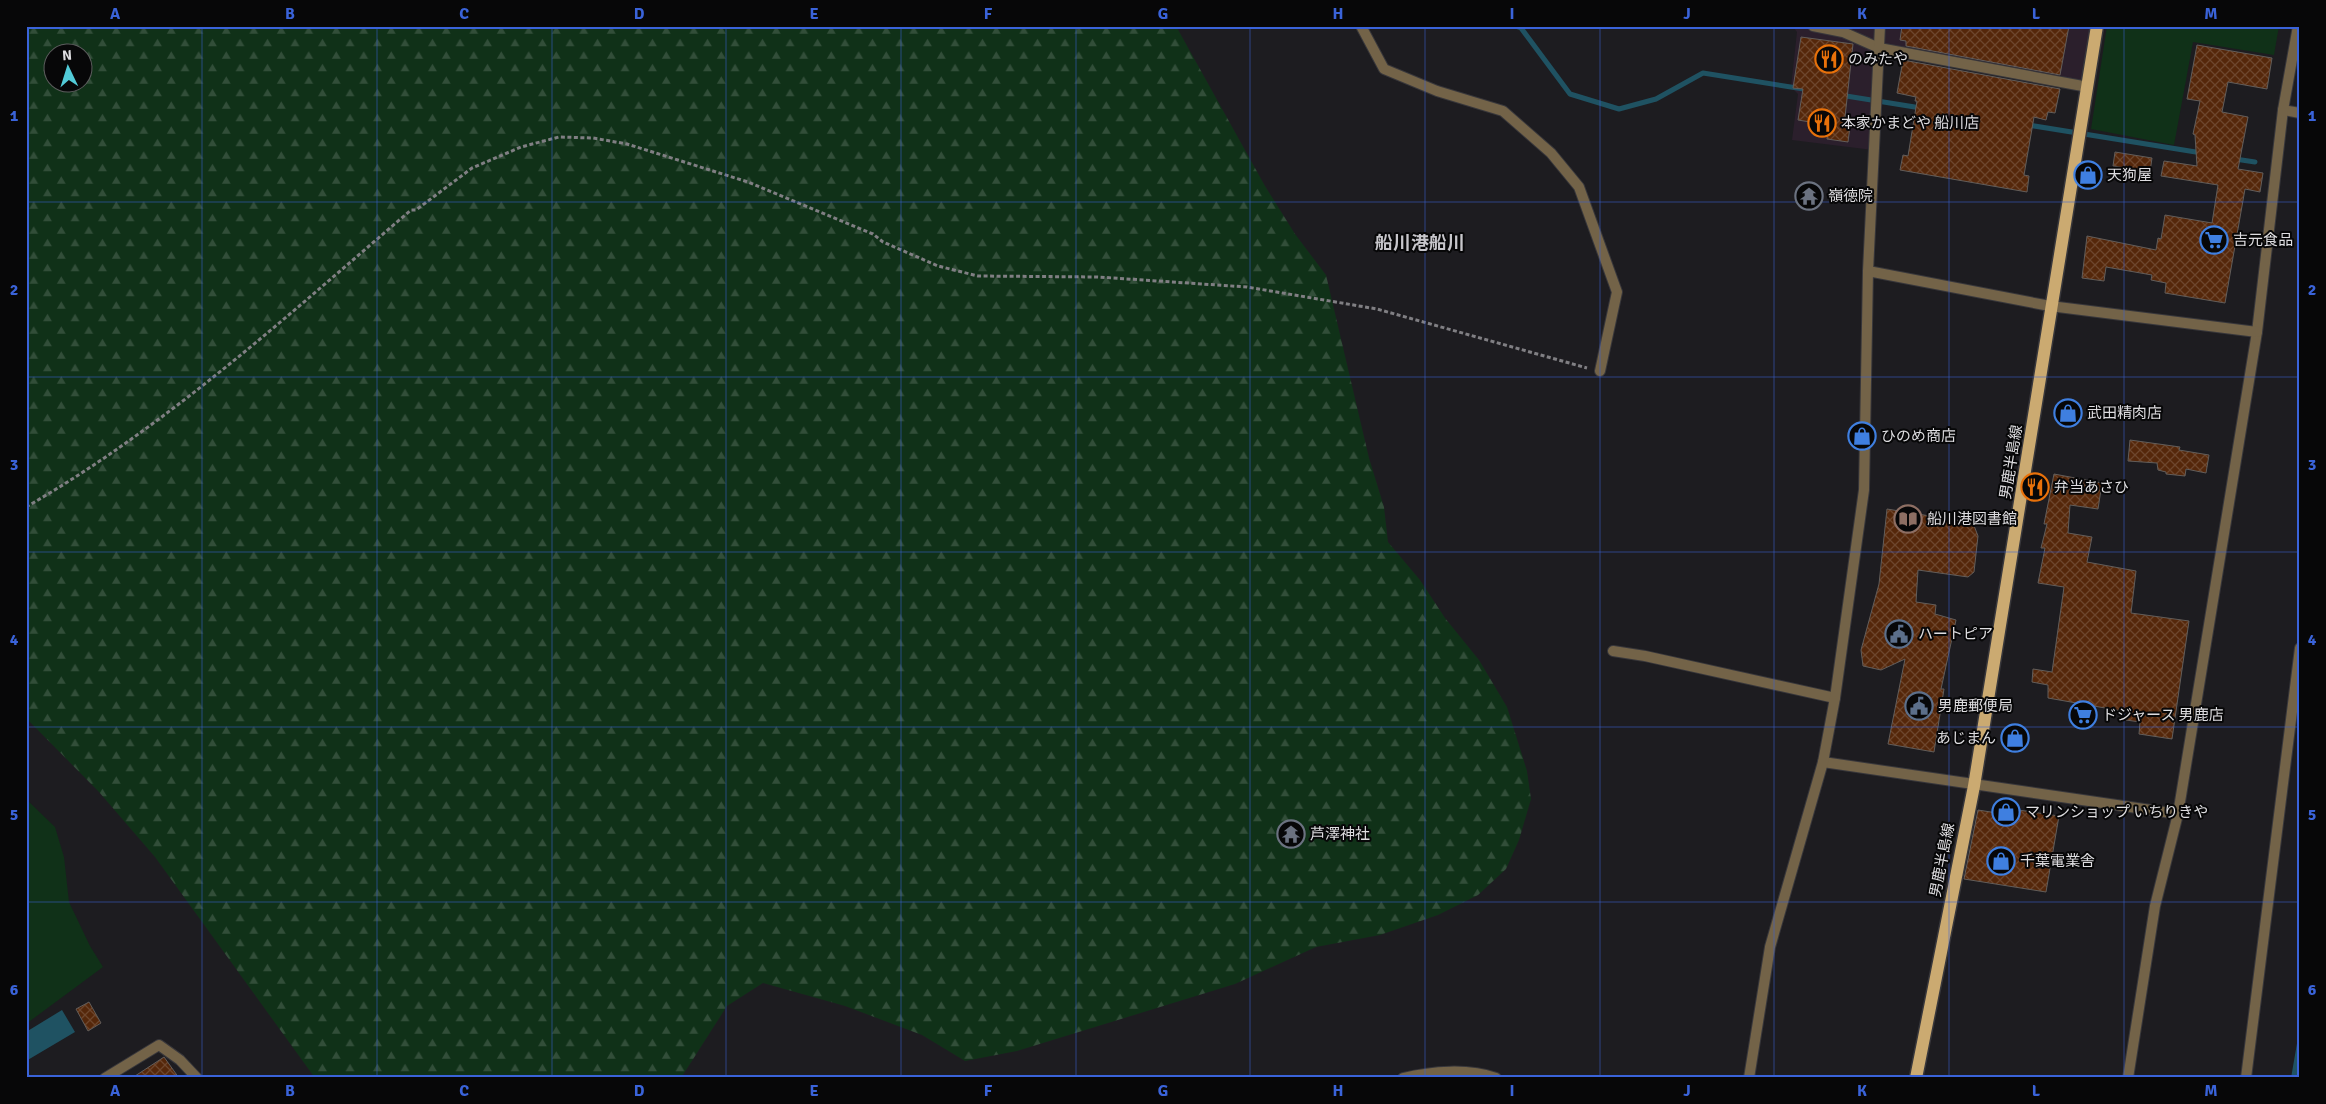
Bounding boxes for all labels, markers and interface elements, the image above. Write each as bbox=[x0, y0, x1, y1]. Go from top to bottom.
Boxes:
text: A bbox=[110, 4, 121, 24]
text: B bbox=[285, 4, 295, 24]
text: C bbox=[459, 4, 469, 24]
text: D bbox=[634, 4, 645, 24]
text: E bbox=[809, 4, 819, 24]
text: F bbox=[984, 4, 993, 24]
text: G bbox=[1158, 4, 1168, 24]
text: H bbox=[1333, 4, 1343, 24]
text: I bbox=[1509, 4, 1515, 24]
text: J bbox=[1683, 4, 1691, 24]
text: K bbox=[1857, 4, 1867, 24]
text: L bbox=[2032, 4, 2041, 24]
text: M bbox=[2204, 4, 2218, 24]
north arrow bbox=[42, 42, 92, 92]
restaurant icon: のみたや bbox=[1814, 44, 1844, 74]
text: N bbox=[62, 47, 73, 64]
place label: のみたや bbox=[1848, 50, 1908, 68]
text: 1 bbox=[10, 106, 19, 126]
text: 1 bbox=[2308, 106, 2317, 126]
restaurant icon: 本家かまどや 船川店 bbox=[1807, 108, 1837, 138]
place label: 本家かまどや 船川店 bbox=[1841, 114, 1979, 132]
shop icon: 天狗屋 bbox=[2073, 160, 2103, 190]
place label: 天狗屋 bbox=[2107, 166, 2152, 184]
temple icon: 嶺徳院 bbox=[1794, 181, 1824, 211]
place label: 嶺徳院 bbox=[1828, 187, 1873, 205]
supermarket icon: 吉元食品 bbox=[2199, 225, 2229, 255]
place label: 吉元食品 bbox=[2233, 231, 2293, 249]
district label: 船川港船川 bbox=[1375, 232, 1465, 254]
text: 2 bbox=[10, 280, 18, 300]
text: 2 bbox=[2308, 280, 2316, 300]
shop icon: 武田精肉店 bbox=[2053, 398, 2083, 428]
place label: 武田精肉店 bbox=[2087, 404, 2162, 422]
shop icon: ひのめ商店 bbox=[1847, 421, 1877, 451]
street label: 男鹿半島線 bbox=[1996, 424, 2026, 500]
place label: ひのめ商店 bbox=[1881, 427, 1956, 445]
text: 3 bbox=[10, 455, 18, 475]
text: 3 bbox=[2308, 455, 2316, 475]
restaurant icon: 弁当あさひ bbox=[2020, 472, 2050, 502]
place label: 弁当あさひ bbox=[2054, 478, 2129, 496]
library icon: 船川港図書館 bbox=[1893, 504, 1923, 534]
place label: 船川港図書館 bbox=[1927, 510, 2017, 528]
public building icon: ハートピア bbox=[1884, 619, 1914, 649]
place label: ハートピア bbox=[1918, 625, 1993, 643]
text: 4 bbox=[10, 630, 19, 650]
text: 4 bbox=[2308, 630, 2317, 650]
public building icon: 男鹿郵便局 bbox=[1904, 691, 1934, 721]
place label: 男鹿郵便局 bbox=[1938, 697, 2013, 715]
supermarket icon: ドジャース 男鹿店 bbox=[2068, 700, 2098, 730]
place label: ドジャース 男鹿店 bbox=[2102, 706, 2224, 724]
shop icon: あじまん bbox=[2000, 723, 2030, 753]
place label: あじまん bbox=[1936, 729, 1996, 747]
shop icon: マリンショップ いちりきや bbox=[1991, 797, 2021, 827]
place label: マリンショップ いちりきや bbox=[2025, 803, 2208, 821]
text: 5 bbox=[10, 805, 18, 825]
text: 5 bbox=[2308, 805, 2316, 825]
temple icon: 芦澤神社 bbox=[1276, 819, 1306, 849]
street label: 男鹿半島線 bbox=[1926, 821, 1958, 899]
place label: 芦澤神社 bbox=[1310, 825, 1370, 843]
shop icon: 千葉電業舎 bbox=[1986, 846, 2016, 876]
place label: 千葉電業舎 bbox=[2020, 852, 2095, 870]
text: 6 bbox=[10, 980, 19, 1000]
text: 6 bbox=[2308, 980, 2317, 1000]
text: A bbox=[110, 1081, 121, 1101]
text: B bbox=[285, 1081, 295, 1101]
text: C bbox=[459, 1081, 469, 1101]
text: D bbox=[634, 1081, 645, 1101]
text: E bbox=[809, 1081, 819, 1101]
text: F bbox=[984, 1081, 993, 1101]
text: G bbox=[1158, 1081, 1168, 1101]
text: H bbox=[1333, 1081, 1343, 1101]
text: I bbox=[1509, 1081, 1515, 1101]
text: J bbox=[1683, 1081, 1691, 1101]
text: K bbox=[1857, 1081, 1867, 1101]
text: L bbox=[2032, 1081, 2041, 1101]
text: M bbox=[2204, 1081, 2218, 1101]

